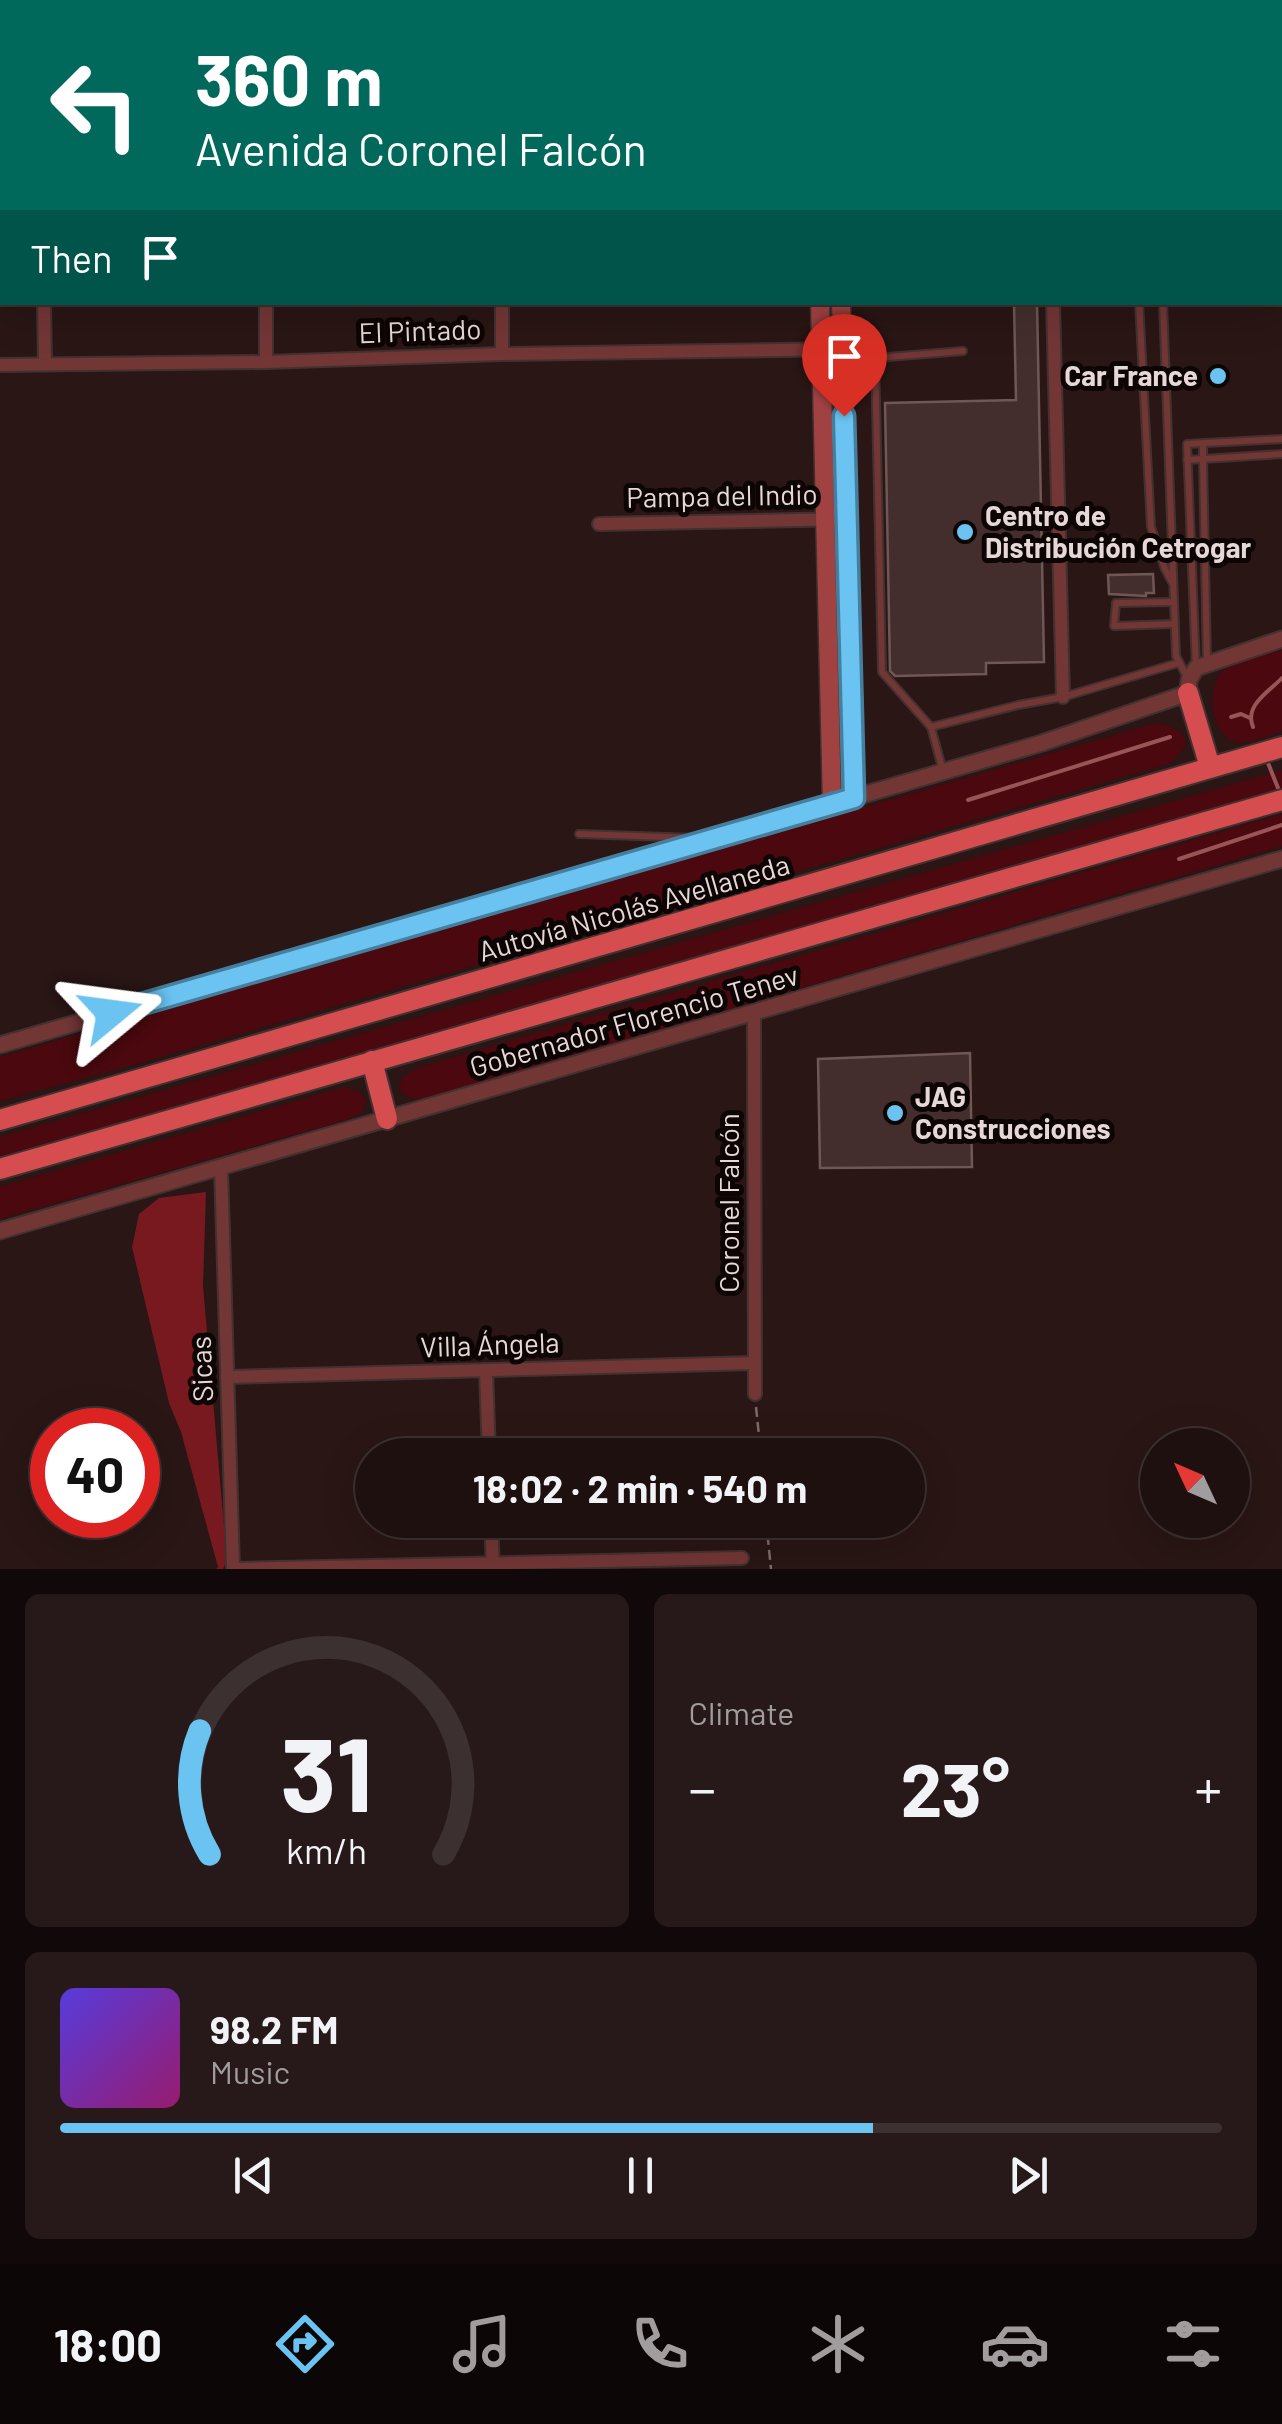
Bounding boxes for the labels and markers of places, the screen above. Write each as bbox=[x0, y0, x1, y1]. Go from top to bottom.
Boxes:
pin bbox=[802, 314, 887, 417]
place label: Car France bbox=[1064, 358, 1198, 392]
marker: Car France bbox=[1207, 365, 1229, 387]
place label: Centro de Distribución Cetrogar bbox=[985, 498, 1251, 564]
marker: Centro de Distribución Cetrogar bbox=[954, 521, 976, 543]
place label: JAG Construcciones bbox=[915, 1079, 1111, 1145]
marker: JAG Construcciones bbox=[884, 1102, 906, 1124]

